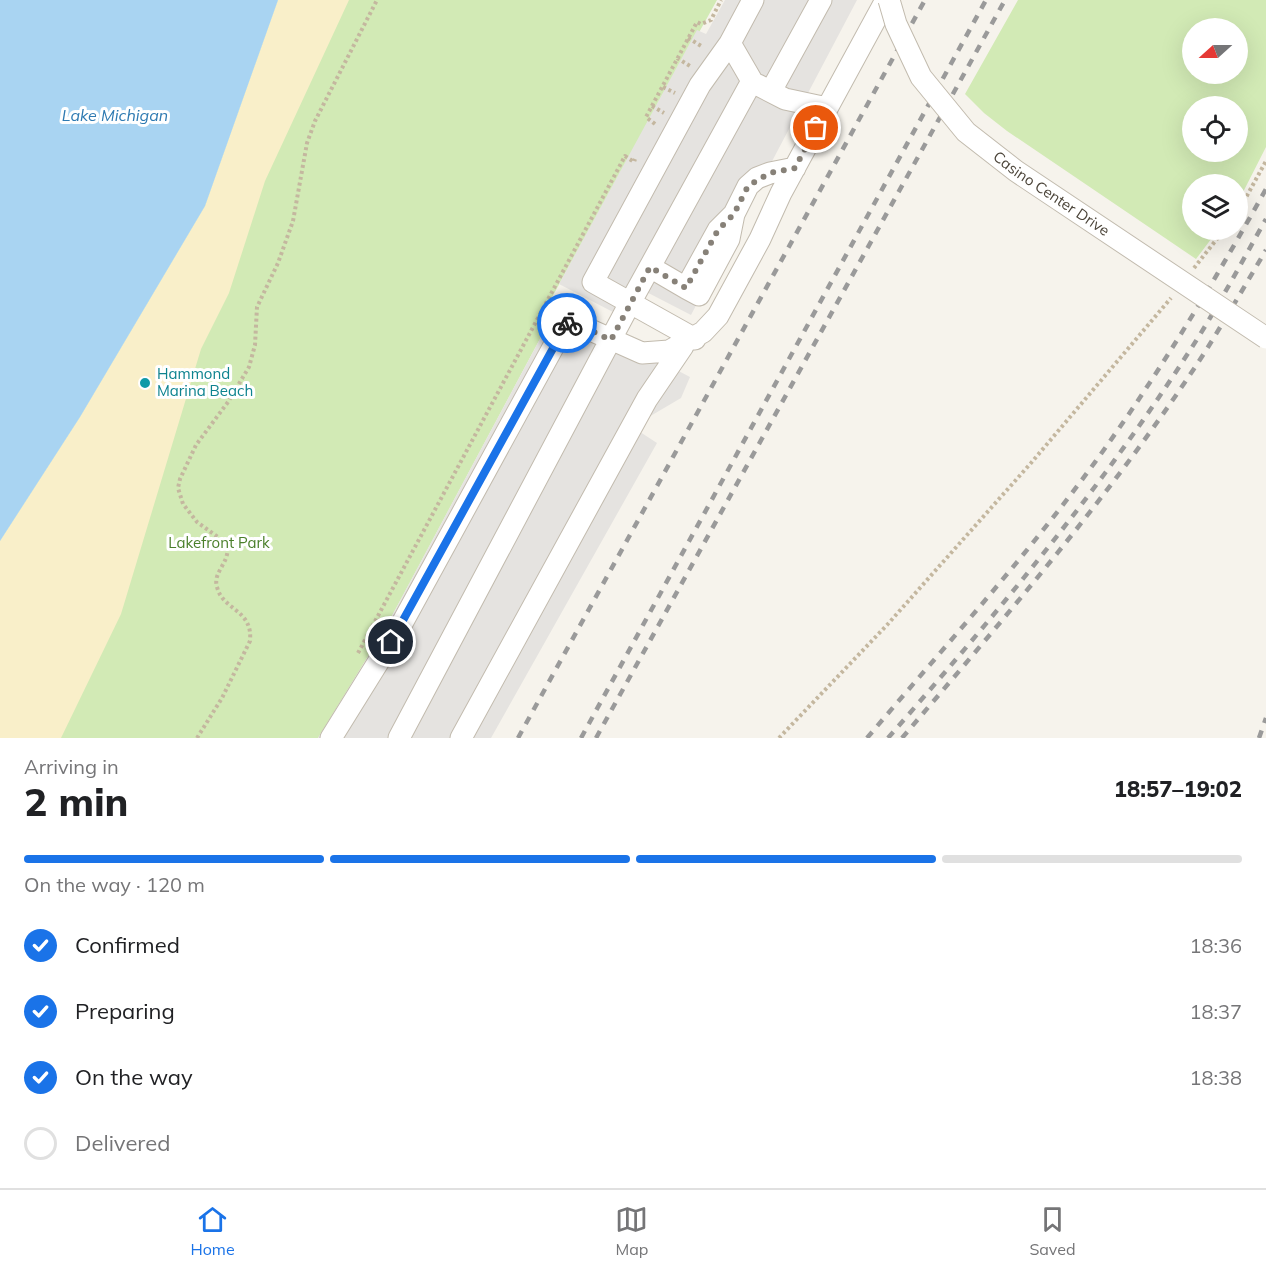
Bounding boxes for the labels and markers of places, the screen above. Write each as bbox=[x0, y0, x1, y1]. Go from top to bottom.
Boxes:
pin bbox=[790, 102, 841, 153]
place label: Hammond Marina Beach bbox=[157, 364, 253, 400]
marker: Hammond Marina Beach bbox=[138, 376, 152, 390]
pin bbox=[365, 616, 416, 667]

